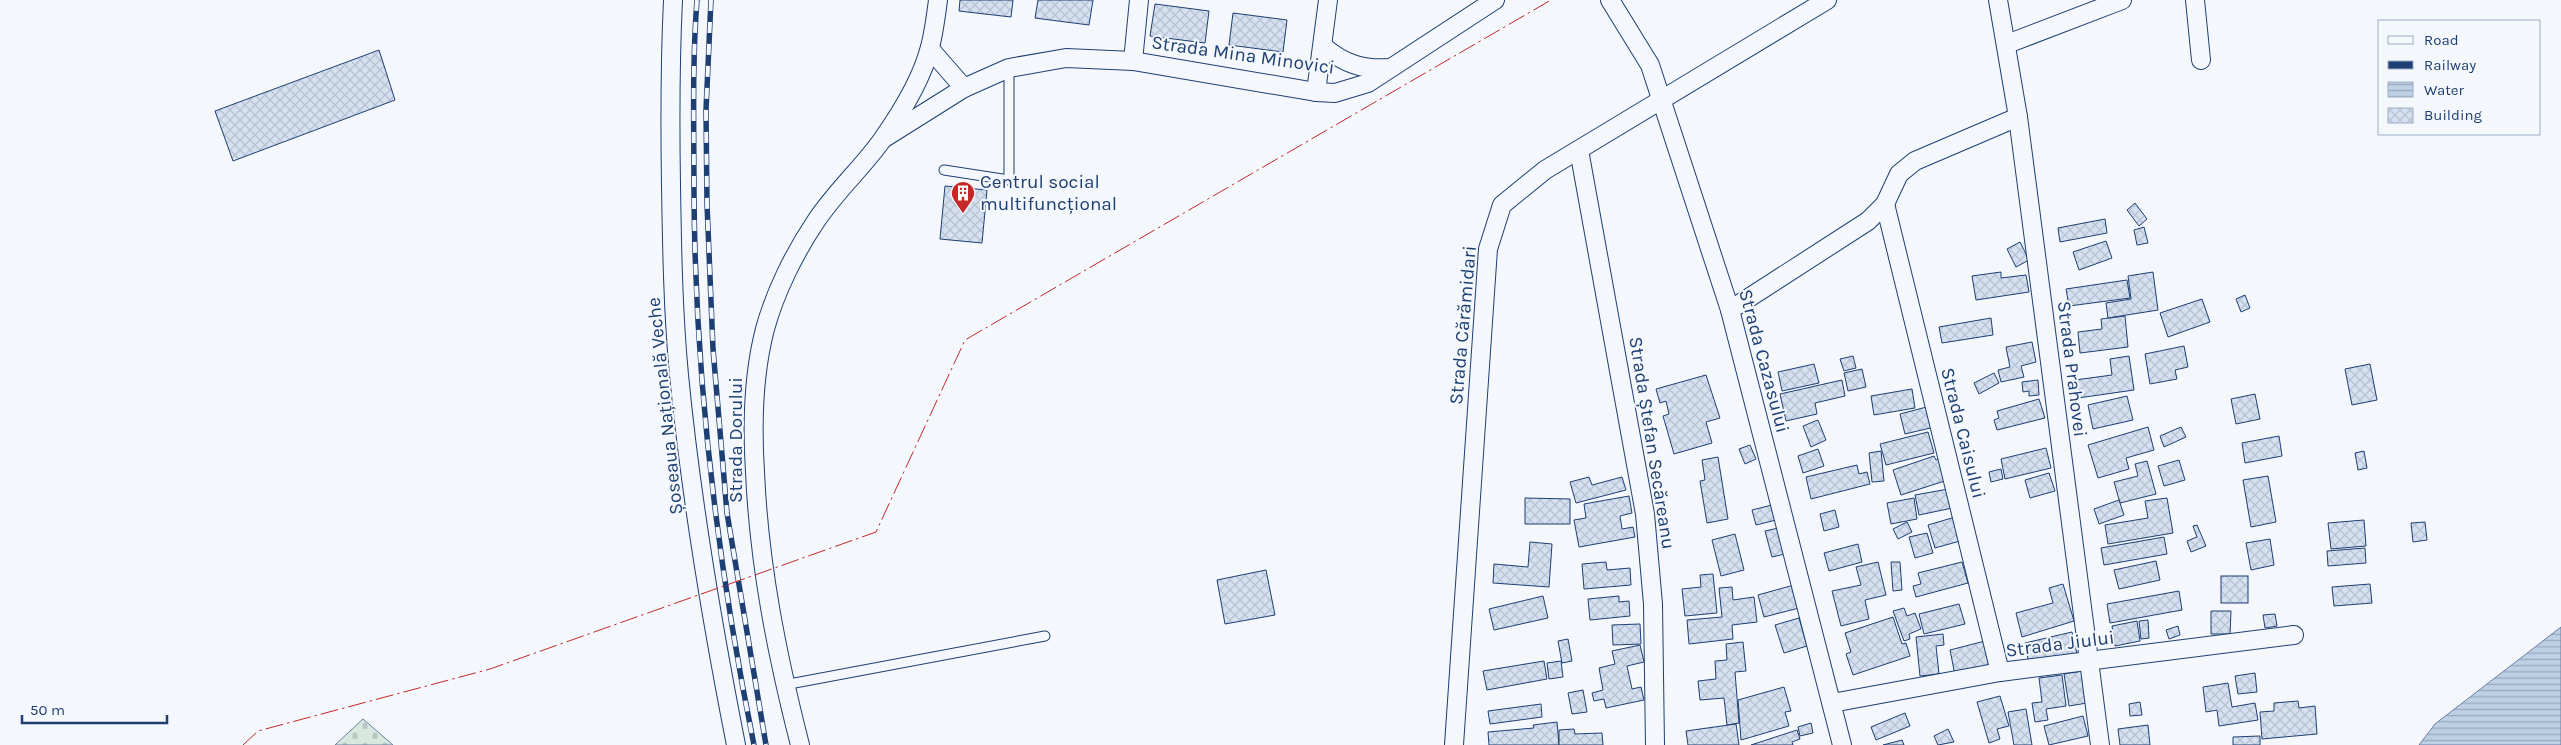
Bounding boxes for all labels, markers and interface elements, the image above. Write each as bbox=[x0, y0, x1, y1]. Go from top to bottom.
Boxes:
legend bbox=[2378, 20, 2541, 135]
street label: Strada Mina Minovici bbox=[1150, 31, 1336, 79]
text: Road bbox=[2424, 31, 2459, 49]
text: Railway bbox=[2424, 56, 2476, 74]
text: Water bbox=[2424, 81, 2465, 99]
text: Building bbox=[2424, 106, 2482, 124]
place label: Centrul social multifuncțional bbox=[980, 171, 1117, 215]
building icon: Centrul social multifuncțional bbox=[950, 180, 976, 214]
street label: Strada Cărămidari bbox=[1445, 245, 1481, 405]
street label: Strada Cazasului bbox=[1734, 287, 1794, 435]
street label: Șoseaua Națională Veche bbox=[643, 296, 687, 516]
street label: Strada Prahovei bbox=[2053, 300, 2091, 438]
street label: Strada Ștefan Secăreanu bbox=[1624, 335, 1680, 551]
street label: Strada Caisului bbox=[1936, 365, 1990, 501]
street label: Strada Dorului bbox=[725, 377, 747, 503]
street label: Strada Jiului bbox=[2004, 626, 2116, 662]
scale bar bbox=[22, 692, 168, 724]
text: 50 m bbox=[30, 701, 65, 719]

